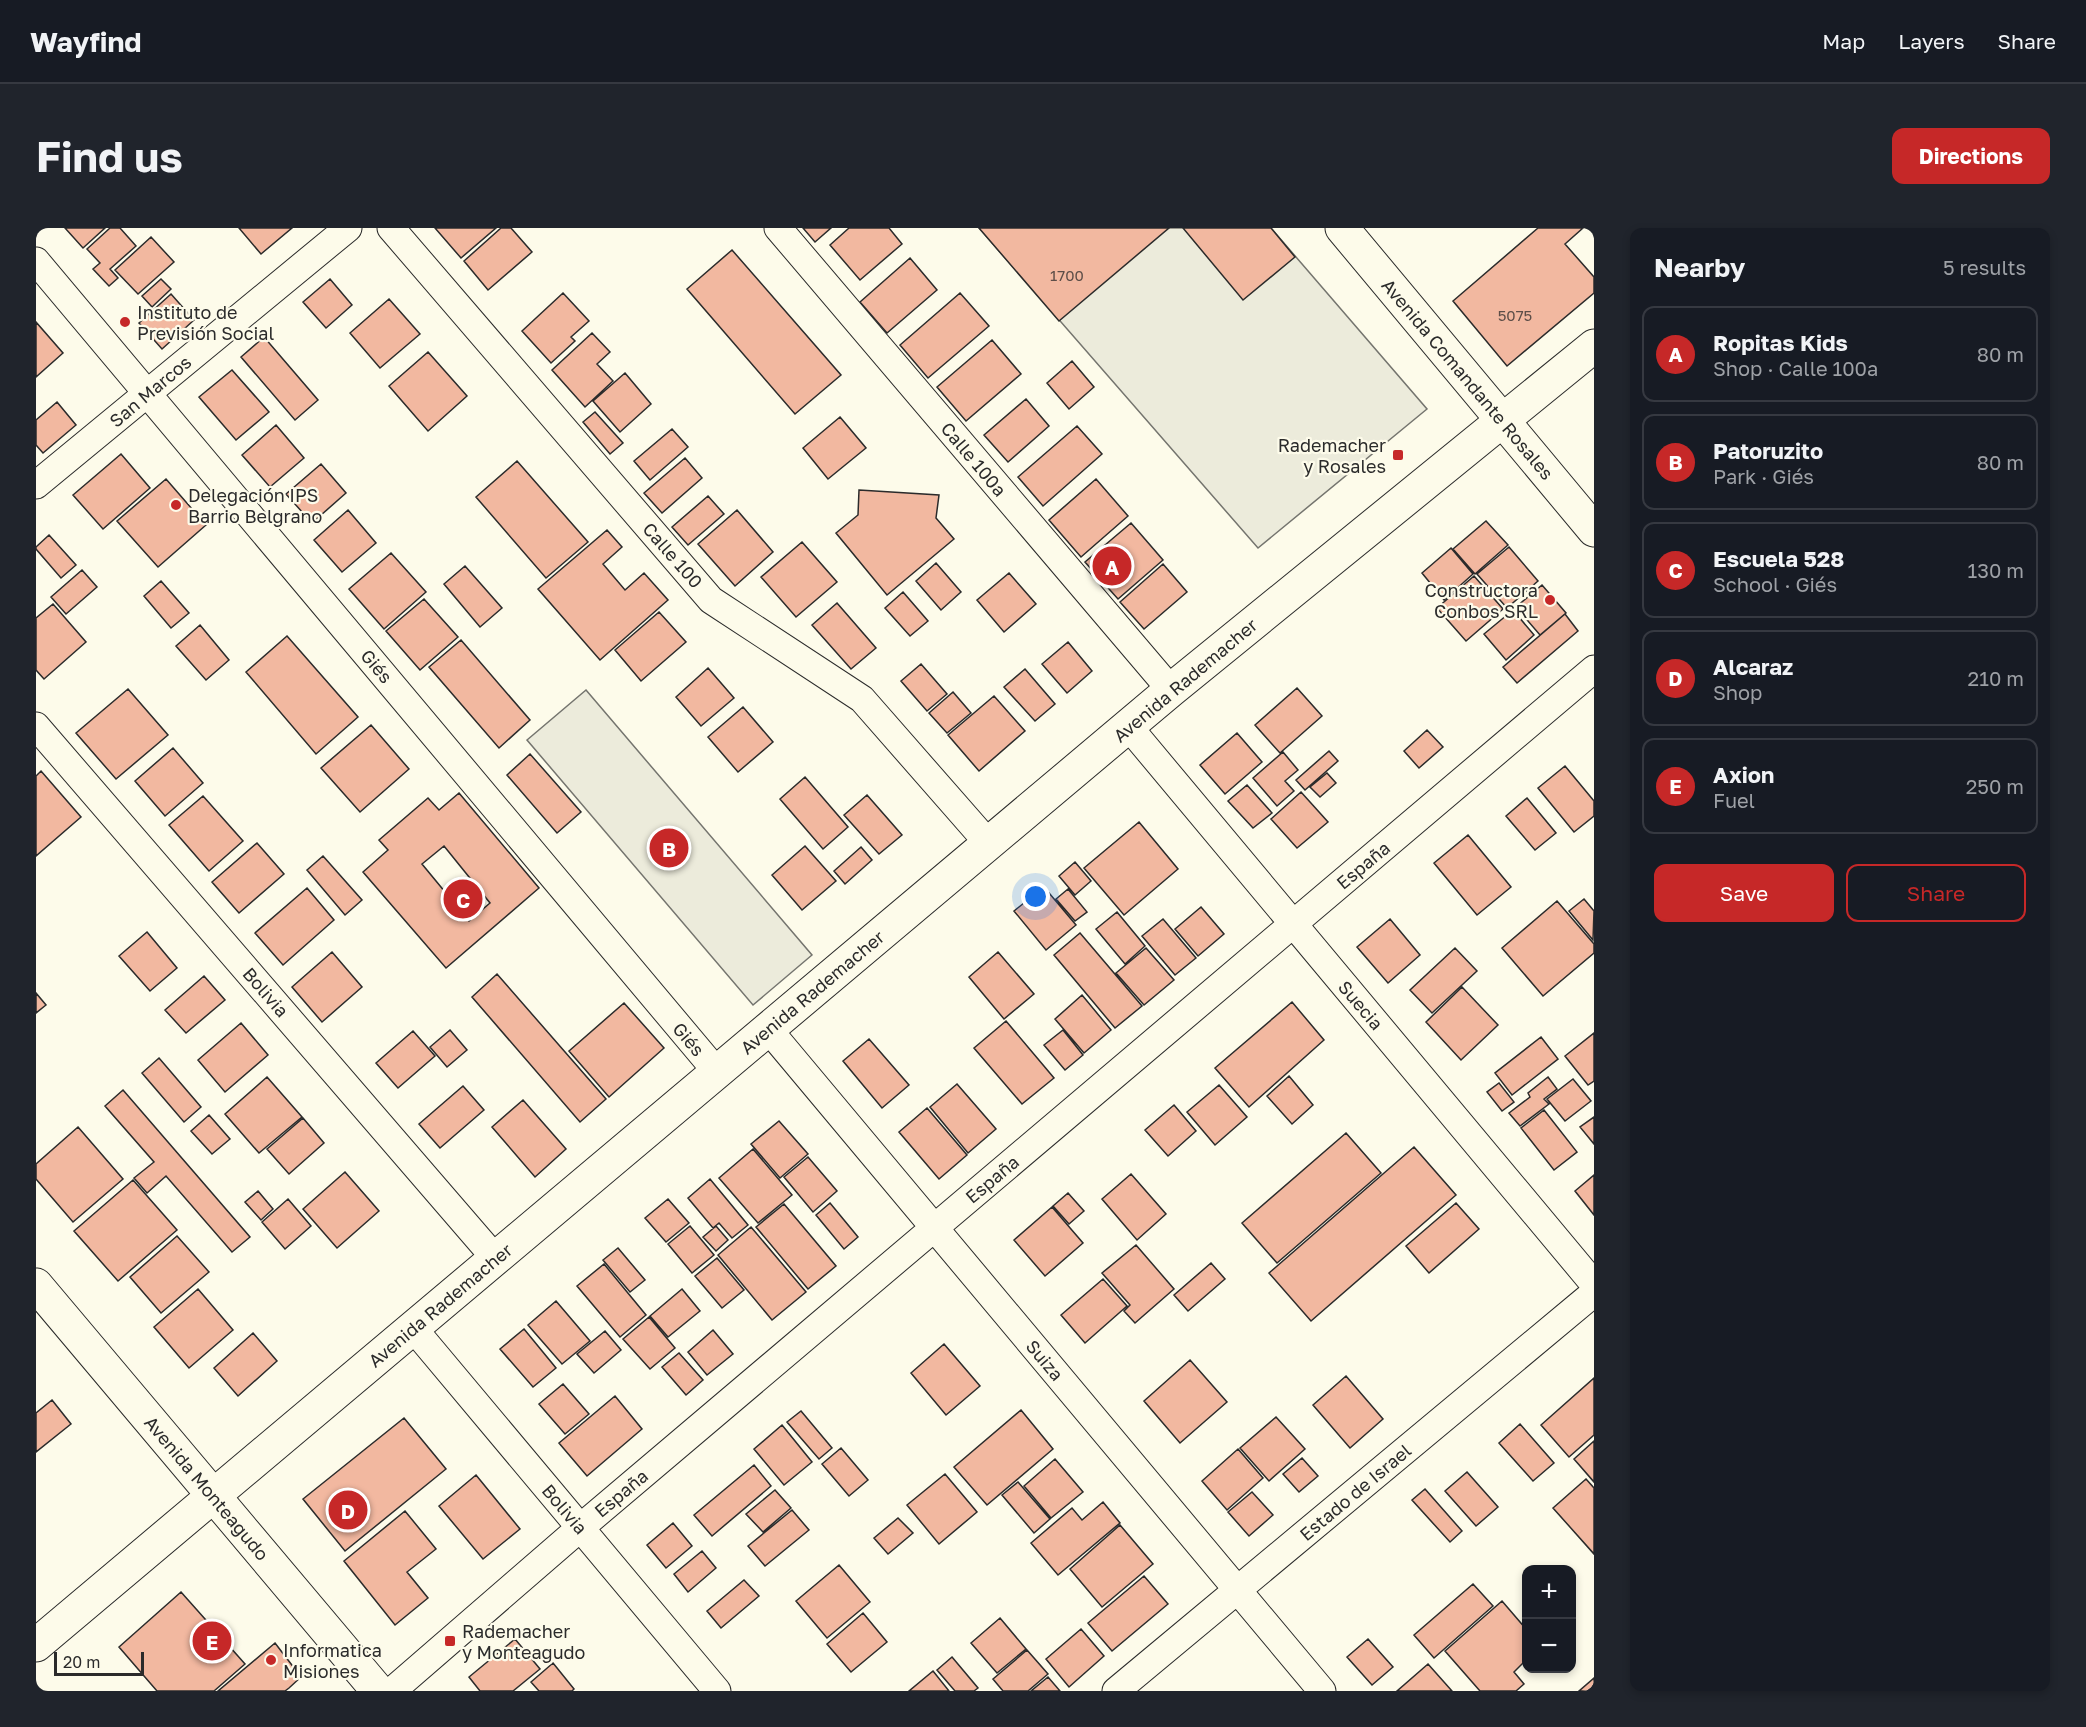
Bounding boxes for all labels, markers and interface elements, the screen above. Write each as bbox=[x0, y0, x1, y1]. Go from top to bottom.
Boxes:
text: Wayfind bbox=[30, 25, 142, 58]
text: Map bbox=[1822, 28, 1865, 54]
text: Layers bbox=[1898, 28, 1965, 54]
text: Share bbox=[1998, 28, 2056, 54]
button: Directions bbox=[1892, 128, 2050, 184]
text: Find us bbox=[36, 131, 183, 181]
text: Nearby bbox=[1654, 252, 1745, 283]
text: 5 results bbox=[1943, 255, 2026, 279]
house number: 1700 bbox=[1050, 266, 1084, 284]
street label: Avenida Comandante Rosales bbox=[1377, 274, 1559, 484]
place label: Instituto de Previsión Social bbox=[137, 301, 274, 344]
house number: 5075 bbox=[1498, 306, 1532, 324]
marker: Instituto de Previsión Social bbox=[118, 315, 132, 329]
text: Ropitas Kids bbox=[1713, 329, 1848, 356]
text: A bbox=[1668, 342, 1683, 366]
text: 80 m bbox=[1977, 342, 2024, 366]
street label: San Marcos bbox=[105, 350, 195, 432]
text: Shop · Calle 100a bbox=[1713, 356, 1878, 380]
street label: Calle 100a bbox=[937, 417, 1011, 501]
place label: Rademacher y Rosales bbox=[1278, 434, 1386, 477]
text: Patoruzito bbox=[1713, 437, 1823, 464]
marker: Rademacher y Rosales bbox=[1391, 448, 1405, 462]
text: B bbox=[1668, 450, 1683, 474]
text: 80 m bbox=[1977, 450, 2024, 474]
text: Park · Giés bbox=[1713, 464, 1814, 488]
place label: Delegación IPS Barrio Belgrano bbox=[188, 484, 322, 527]
marker: Delegación IPS Barrio Belgrano bbox=[169, 498, 183, 512]
street label: Calle 100 bbox=[639, 518, 707, 592]
pin: A bbox=[1092, 544, 1132, 588]
text: Escuela 528 bbox=[1713, 545, 1844, 572]
text: C bbox=[1668, 558, 1683, 582]
text: 130 m bbox=[1968, 558, 2024, 582]
text: School · Giés bbox=[1713, 572, 1837, 596]
place label: Constructora Conbos SRL bbox=[1424, 579, 1538, 622]
marker: Constructora Conbos SRL bbox=[1543, 593, 1557, 607]
street label: Avenida Rademacher bbox=[1109, 613, 1261, 747]
street label: Giés bbox=[357, 645, 397, 687]
text: Alcaraz bbox=[1713, 653, 1793, 680]
text: D bbox=[1668, 666, 1683, 690]
text: 210 m bbox=[1968, 666, 2024, 690]
text: Shop bbox=[1713, 680, 1762, 704]
text: Axion bbox=[1713, 761, 1774, 788]
text: E bbox=[1669, 774, 1682, 798]
text: 250 m bbox=[1966, 774, 2024, 798]
text: Fuel bbox=[1713, 788, 1755, 812]
pin: B bbox=[650, 826, 688, 870]
street label: España bbox=[1332, 836, 1394, 894]
button: Save bbox=[1654, 864, 1834, 922]
button: Share bbox=[1846, 864, 2026, 922]
pin: C bbox=[444, 876, 482, 922]
your location bbox=[1021, 882, 1050, 911]
street label: Avenida Rademacher bbox=[736, 925, 888, 1059]
street label: Bolivia bbox=[238, 963, 294, 1021]
street label: Suecia bbox=[1334, 976, 1388, 1034]
street label: Giés bbox=[669, 1018, 709, 1060]
street label: España bbox=[961, 1150, 1023, 1208]
street label: Avenida Rademacher bbox=[364, 1238, 516, 1372]
street label: Suiza bbox=[1022, 1335, 1068, 1385]
street label: Avenida Monteagudo bbox=[140, 1411, 274, 1565]
street label: Estado de Israel bbox=[1295, 1439, 1415, 1545]
street label: España bbox=[590, 1464, 652, 1522]
street label: Bolivia bbox=[538, 1480, 592, 1538]
pin: D bbox=[328, 1488, 368, 1532]
map controls bbox=[1522, 1565, 1576, 1673]
button: + bbox=[1522, 1565, 1576, 1619]
pin: E bbox=[192, 1618, 231, 1664]
button: − bbox=[1522, 1619, 1576, 1673]
place label: Rademacher y Monteagudo bbox=[462, 1620, 585, 1663]
marker: Rademacher y Monteagudo bbox=[443, 1634, 457, 1648]
place label: Informatica Misiones bbox=[283, 1639, 382, 1682]
scale bar bbox=[54, 1649, 144, 1676]
text: 20 m bbox=[63, 1652, 100, 1672]
marker: Informatica Misiones bbox=[264, 1653, 278, 1667]

